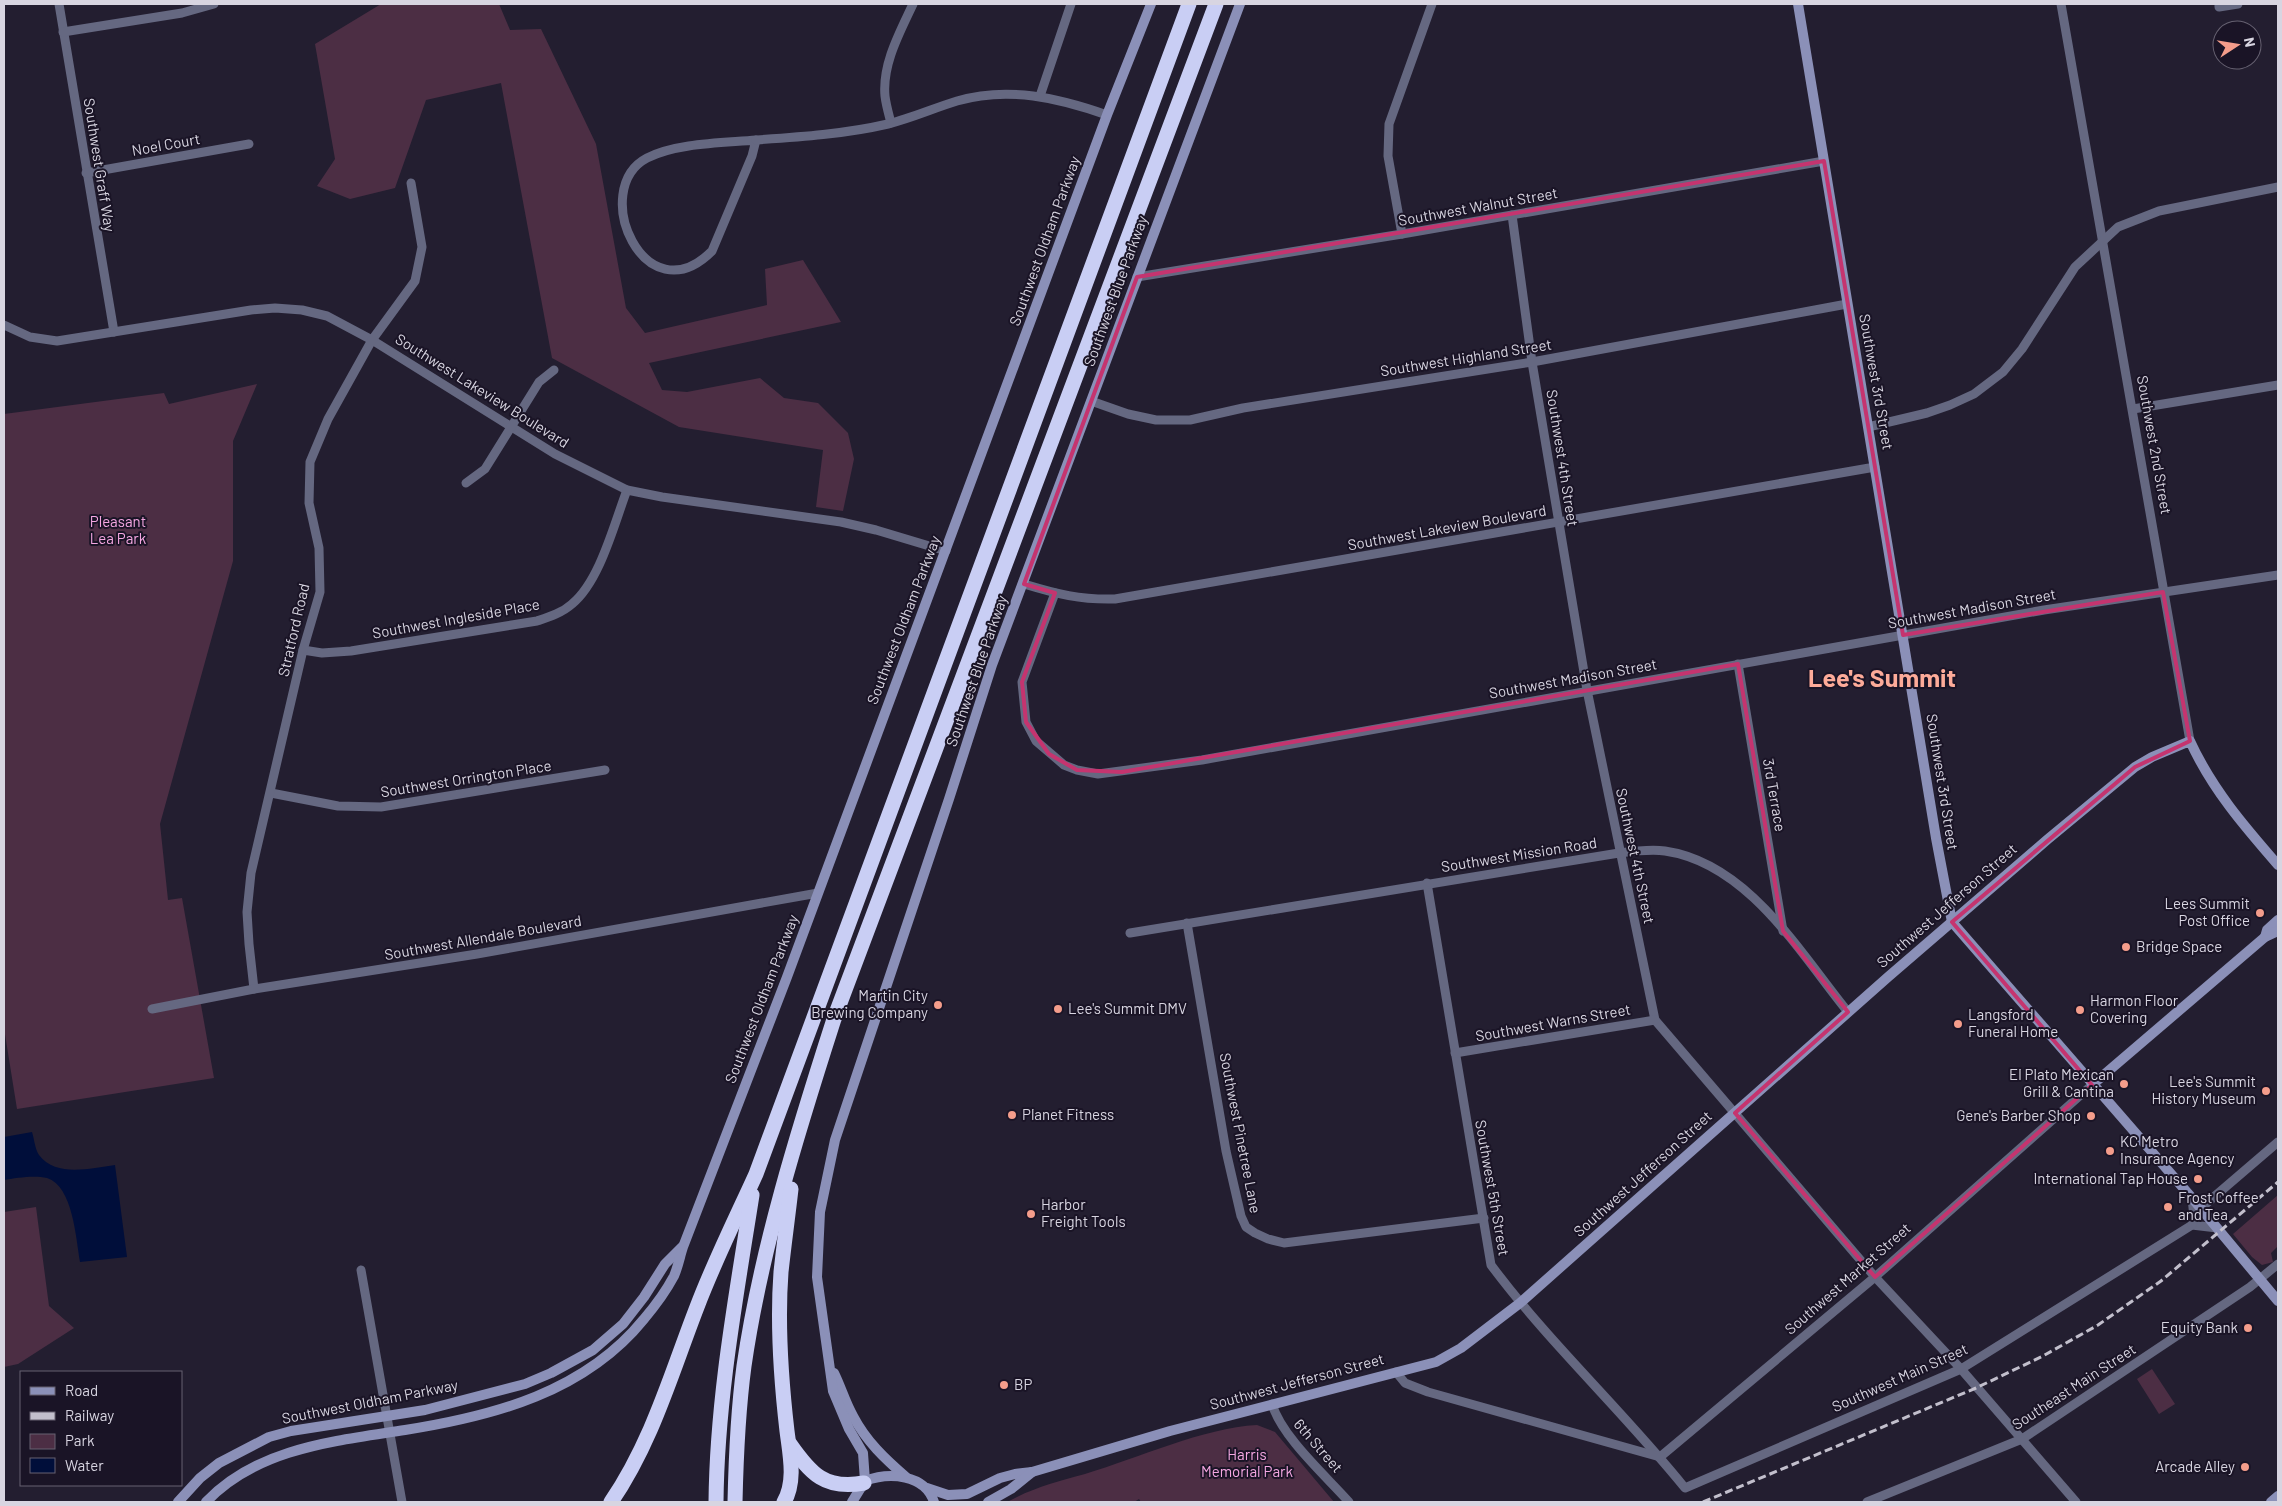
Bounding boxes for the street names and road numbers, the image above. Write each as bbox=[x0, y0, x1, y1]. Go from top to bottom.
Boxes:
street label: Southwest Graff Way bbox=[81, 97, 119, 233]
street label: Noel Court bbox=[130, 129, 201, 159]
street label: Southwest Oldham Parkway bbox=[1005, 153, 1083, 328]
street label: Southwest Walnut Street bbox=[1397, 183, 1559, 229]
street label: Southwest Blue Parkway bbox=[1079, 213, 1151, 368]
street label: Southwest 3rd Street bbox=[1856, 312, 1898, 451]
street label: Southwest Lakeview Boulevard bbox=[392, 329, 573, 451]
street label: Southwest Highland Street bbox=[1379, 335, 1553, 379]
street label: Southwest 2nd Street bbox=[2134, 374, 2176, 516]
street label: Southwest 4th Street bbox=[1543, 388, 1583, 528]
street label: Southwest Lakeview Boulevard bbox=[1346, 501, 1548, 553]
street label: Southwest Oldham Parkway bbox=[863, 533, 944, 707]
street label: Stratford Road bbox=[274, 581, 313, 678]
street label: Southwest Madison Street bbox=[1886, 584, 2057, 632]
street label: Southwest Blue Parkway bbox=[942, 593, 1010, 749]
street label: Southwest Ingleside Place bbox=[371, 594, 541, 642]
street label: Southwest Madison Street bbox=[1487, 654, 1658, 702]
street label: Southwest 3rd Street bbox=[1923, 712, 1963, 851]
street label: Southwest Orrington Place bbox=[379, 756, 553, 800]
street label: 3rd Terrace bbox=[1760, 757, 1790, 833]
street label: Southwest 4th Street bbox=[1613, 786, 1659, 925]
street label: Southwest Mission Road bbox=[1440, 833, 1598, 875]
street label: Southwest Jefferson Street bbox=[1873, 839, 2020, 971]
street label: Southwest Allendale Boulevard bbox=[383, 911, 583, 963]
street label: Southwest Oldham Parkway bbox=[721, 912, 802, 1086]
street label: Southwest Warns Street bbox=[1474, 999, 1632, 1045]
street label: Southwest Pinetree Lane bbox=[1217, 1051, 1265, 1215]
street label: Southwest Jefferson Street bbox=[1569, 1106, 1715, 1240]
street label: Southwest 5th Street bbox=[1472, 1118, 1514, 1257]
street label: Southwest Market Street bbox=[1781, 1219, 1914, 1338]
street label: Southwest Main Street bbox=[1829, 1339, 1970, 1415]
street label: Southeast Main Street bbox=[2008, 1339, 2139, 1433]
street label: Southwest Jefferson Street bbox=[1208, 1349, 1386, 1413]
street label: Southwest Oldham Parkway bbox=[280, 1375, 460, 1427]
street label: 6th Street bbox=[1291, 1415, 1347, 1476]

